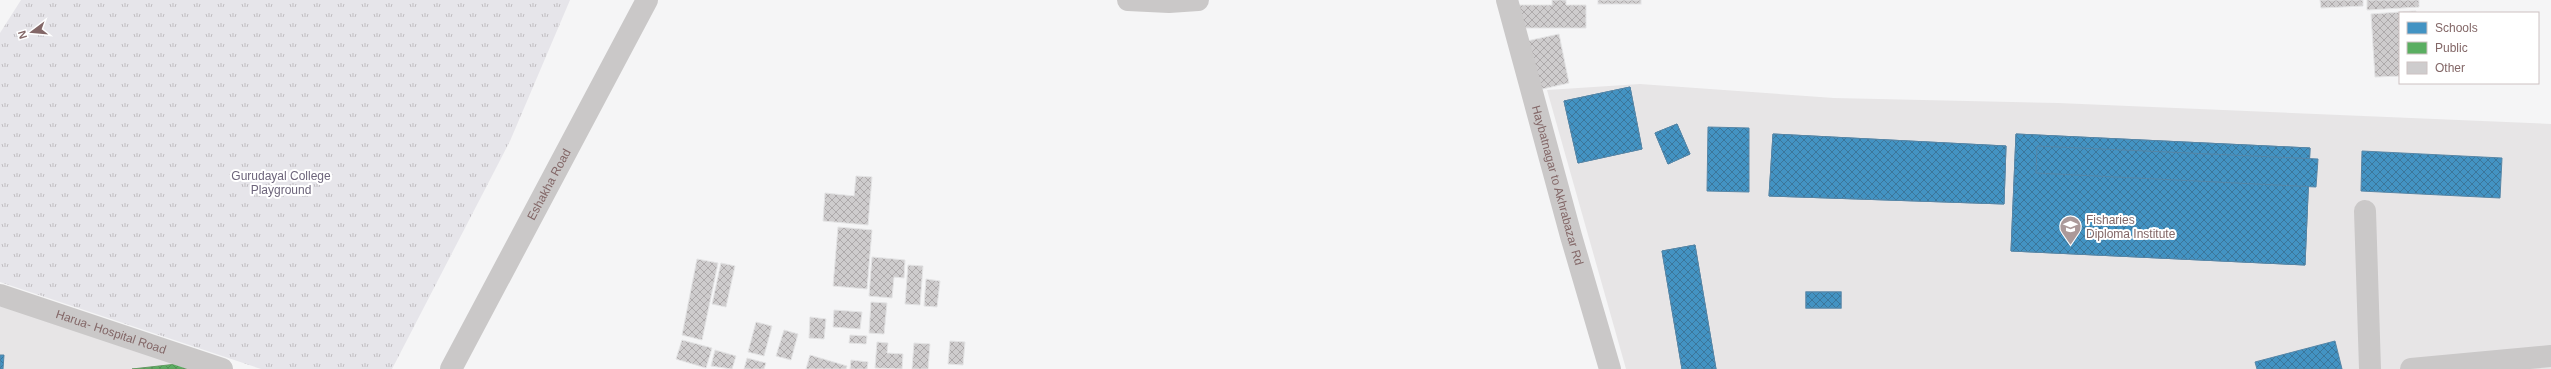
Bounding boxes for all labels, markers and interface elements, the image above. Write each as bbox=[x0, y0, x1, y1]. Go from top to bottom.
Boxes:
north arrow bbox=[12, 12, 52, 52]
legend bbox=[2399, 12, 2539, 84]
text: Schools bbox=[2435, 21, 2478, 35]
text: N bbox=[16, 29, 29, 40]
text: Public bbox=[2435, 41, 2468, 55]
text: Other bbox=[2435, 61, 2465, 75]
street label: Haybatnagar to Akhrabazar Rd bbox=[1529, 104, 1586, 267]
street label: Eshakha Road bbox=[524, 146, 574, 223]
park label: Gurudayal College Playground bbox=[231, 169, 331, 197]
place label: Fisharies Diploma Institute bbox=[2086, 213, 2176, 241]
school or university icon: Fisharies Diploma Institute bbox=[2058, 214, 2084, 247]
street label: Harua- Hospital Road bbox=[54, 307, 168, 357]

